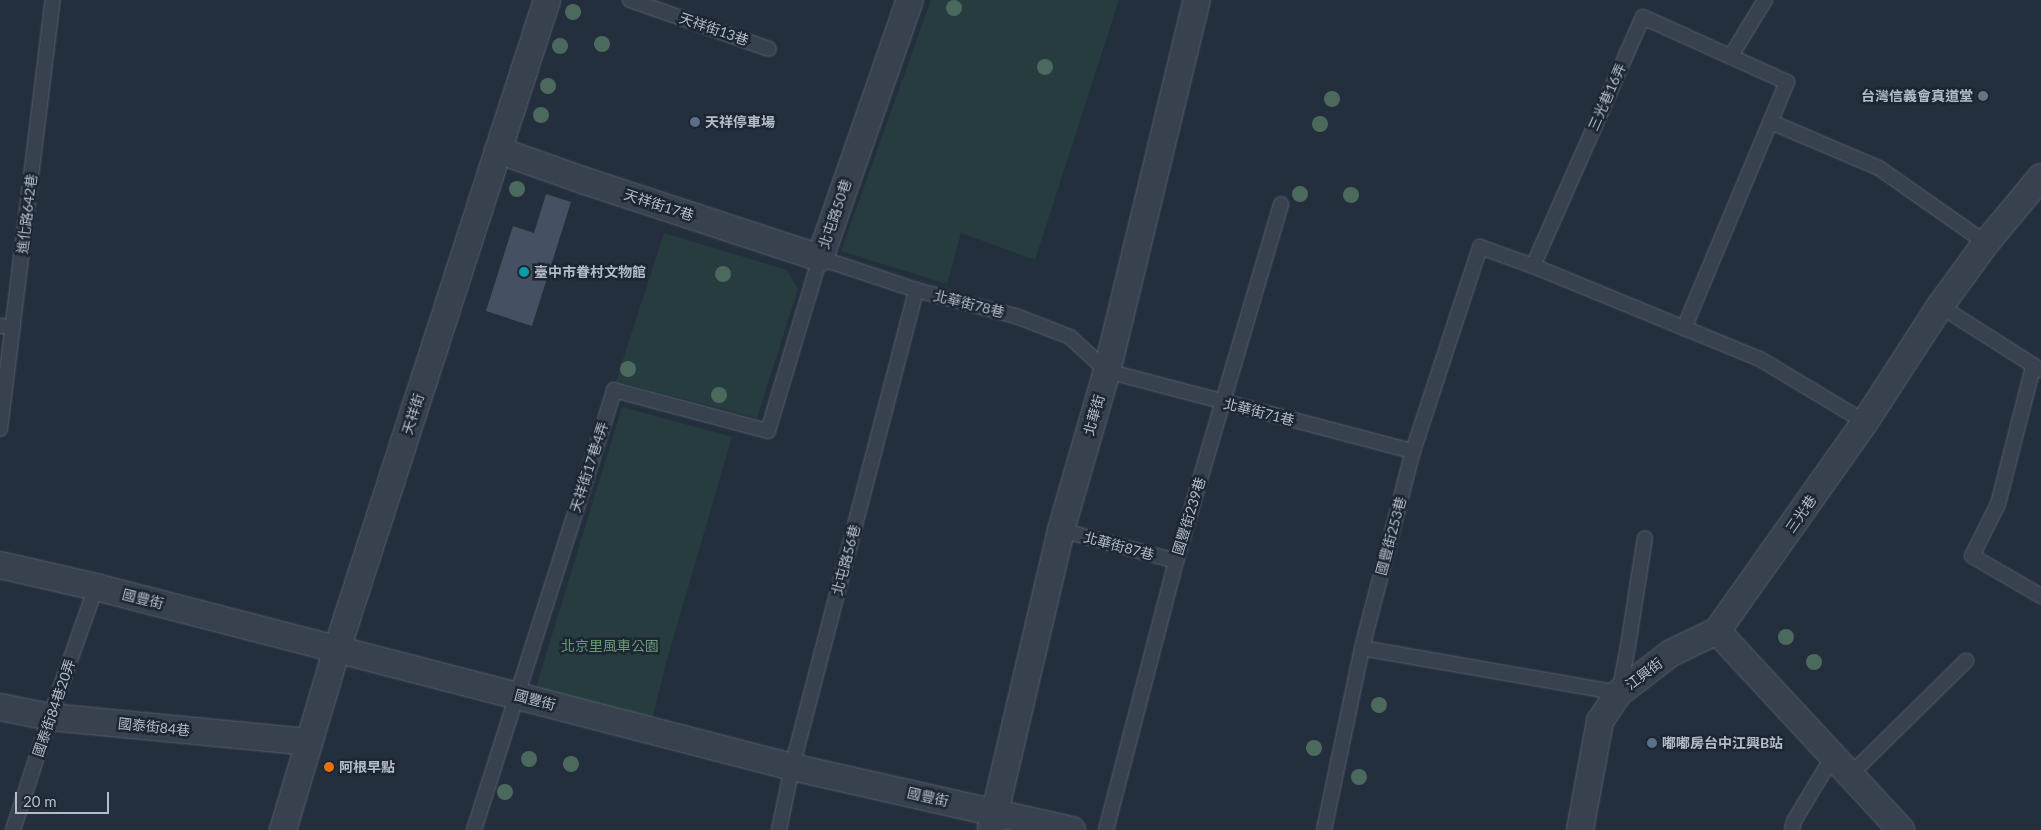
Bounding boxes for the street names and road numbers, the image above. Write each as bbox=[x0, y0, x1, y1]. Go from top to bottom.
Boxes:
street label: 天祥街13巷 bbox=[677, 9, 751, 49]
street label: 三光巷16弄 bbox=[1585, 61, 1629, 133]
street label: 進化路642巷 bbox=[14, 173, 40, 255]
street label: 北屯路50巷 bbox=[815, 177, 855, 251]
street label: 天祥街17巷 bbox=[622, 186, 696, 224]
street label: 北華街78巷 bbox=[932, 287, 1006, 321]
street label: 天祥街 bbox=[399, 391, 427, 437]
street label: 北華街 bbox=[1080, 392, 1108, 438]
street label: 北華街71巷 bbox=[1222, 395, 1296, 429]
street label: 天祥街17巷4弄 bbox=[566, 420, 612, 514]
street label: 國豐街239巷 bbox=[1169, 475, 1209, 557]
street label: 三光巷 bbox=[1782, 492, 1820, 536]
street label: 國豐街253巷 bbox=[1372, 495, 1410, 577]
street label: 北屯路56巷 bbox=[829, 523, 863, 597]
street label: 北華街87巷 bbox=[1082, 529, 1156, 563]
street label: 國豐街 bbox=[121, 586, 165, 612]
street label: 江興街 bbox=[1622, 655, 1666, 693]
street label: 國泰街84巷20弄 bbox=[29, 657, 79, 759]
street label: 國豐街 bbox=[513, 686, 557, 714]
street label: 國泰街84巷 bbox=[117, 715, 191, 739]
street label: 國豐街 bbox=[906, 784, 950, 810]

